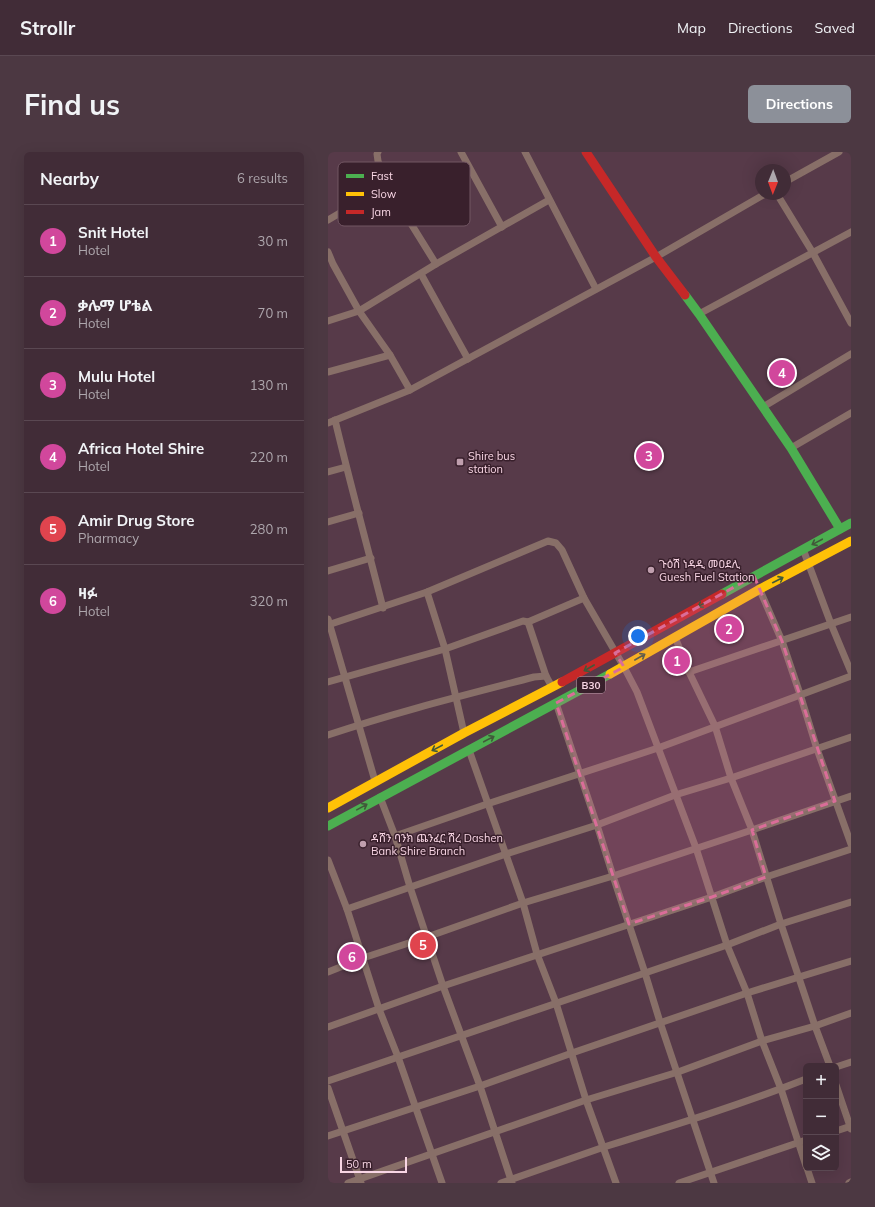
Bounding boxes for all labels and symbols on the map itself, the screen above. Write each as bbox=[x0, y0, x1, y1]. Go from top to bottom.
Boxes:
legend bbox=[338, 162, 470, 226]
north arrow bbox=[755, 164, 791, 200]
text: Fast bbox=[371, 169, 393, 183]
text: Slow bbox=[371, 187, 397, 201]
text: Jam bbox=[371, 205, 391, 219]
pin: 4 bbox=[769, 358, 795, 388]
pin: 3 bbox=[636, 441, 662, 471]
place label: Shire bus station bbox=[468, 449, 515, 476]
marker: Shire bus station bbox=[455, 457, 465, 467]
one-way arrow bbox=[811, 539, 823, 546]
place label: ጉዕሽ ነዳዲ መዐደሊ Guesh Fuel Station bbox=[659, 557, 755, 584]
marker: ጉዕሽ ነዳዲ መዐደሊ Guesh Fuel Station bbox=[646, 565, 656, 575]
one-way arrow bbox=[772, 576, 784, 583]
one-way arrow bbox=[697, 601, 709, 609]
pin: 2 bbox=[716, 614, 742, 644]
your location bbox=[628, 626, 648, 646]
pin: 1 bbox=[664, 646, 690, 676]
one-way arrow bbox=[634, 653, 646, 661]
one-way arrow bbox=[583, 664, 595, 672]
road number: B30 bbox=[577, 677, 605, 693]
one-way arrow bbox=[483, 735, 495, 742]
one-way arrow bbox=[431, 745, 443, 752]
one-way arrow bbox=[356, 802, 368, 810]
place label: ዳሸን ባንክ ጨንፈር ሽረ Dashen Bank Shire Branch bbox=[371, 831, 503, 858]
marker: ዳሸን ባንክ ጨንፈር ሽረ Dashen Bank Shire Branch bbox=[358, 839, 368, 849]
pin: 5 bbox=[410, 930, 436, 960]
pin: 6 bbox=[339, 942, 365, 972]
scale bar bbox=[340, 1155, 407, 1174]

